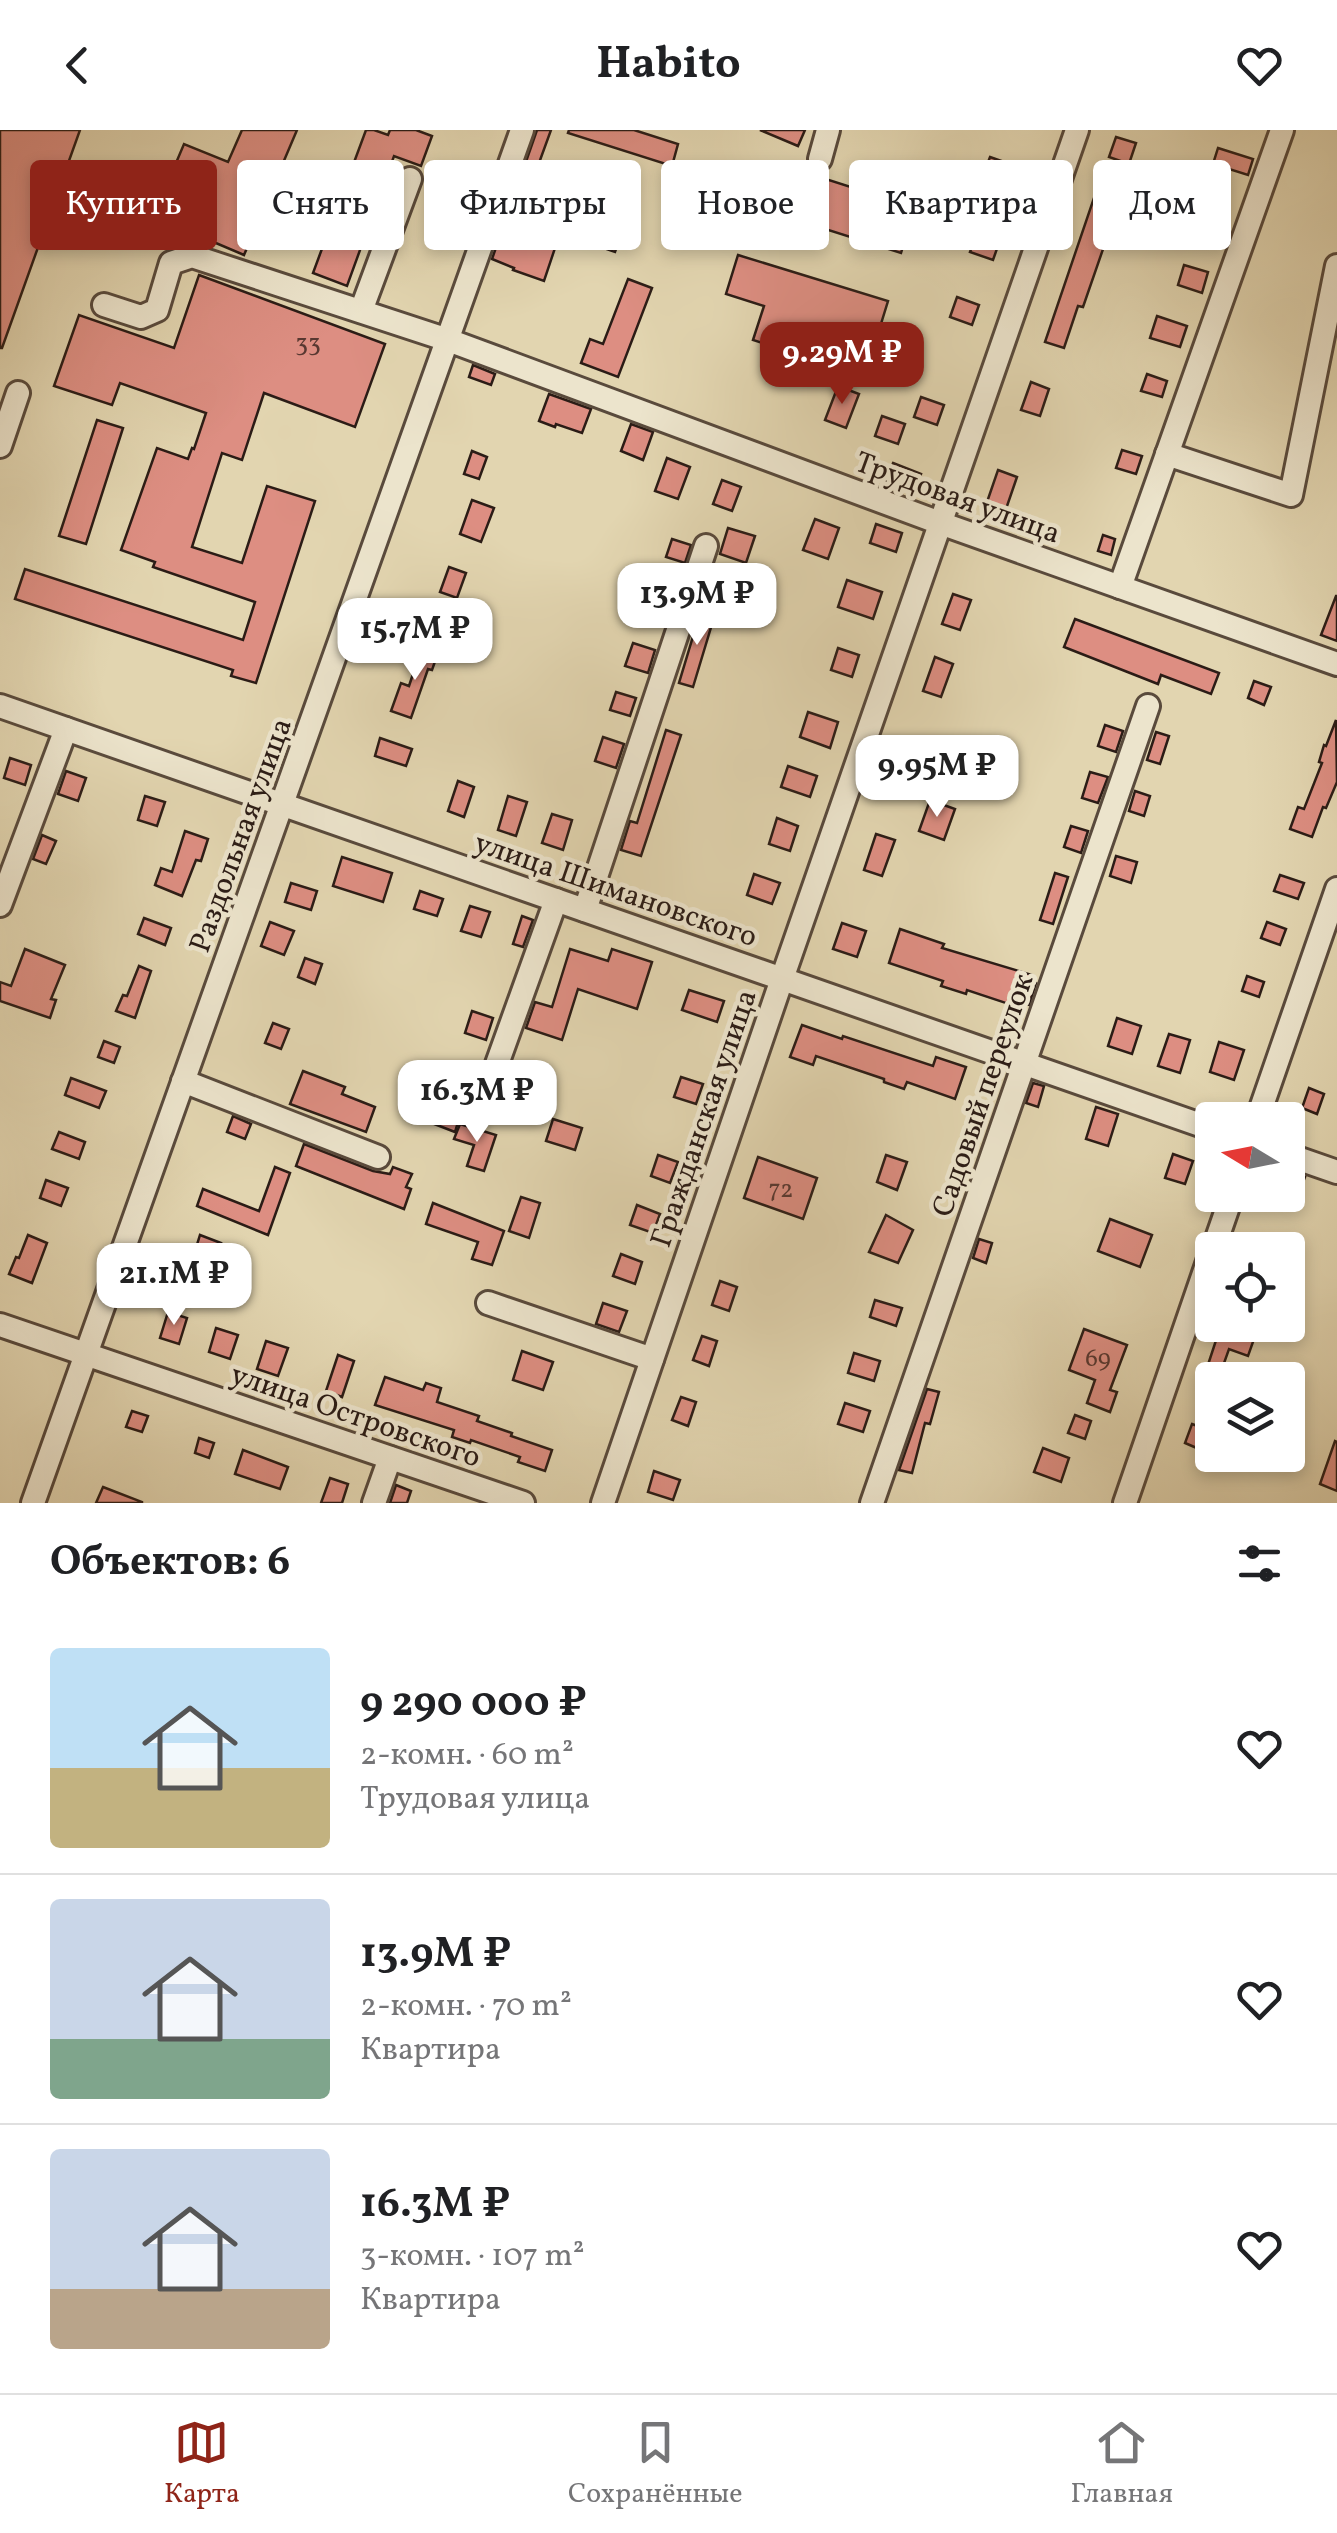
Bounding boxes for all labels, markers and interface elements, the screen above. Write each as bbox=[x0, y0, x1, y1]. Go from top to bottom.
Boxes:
text: Habito bbox=[596, 34, 741, 97]
icon: back bbox=[50, 38, 105, 93]
icon: heart bbox=[1232, 38, 1287, 93]
chip: Купить bbox=[30, 160, 217, 250]
chip: Снять bbox=[237, 160, 404, 250]
chip: Фильтры bbox=[424, 160, 641, 250]
chip: Новое bbox=[661, 160, 829, 250]
chip: Квартира bbox=[849, 160, 1073, 250]
chip: Дом bbox=[1093, 160, 1231, 250]
pin: 9.29M ₽ bbox=[750, 322, 934, 407]
house number: 33 bbox=[295, 327, 321, 362]
text: 9.29M ₽ bbox=[782, 332, 902, 376]
street label: Трудовая улица bbox=[849, 442, 1066, 556]
pin: 13.9M ₽ bbox=[605, 563, 789, 648]
text: 13.9M ₽ bbox=[639, 573, 755, 617]
pin: 15.7M ₽ bbox=[323, 598, 507, 683]
text: 15.7M ₽ bbox=[360, 608, 470, 652]
street label: Раздольная улица bbox=[180, 713, 304, 959]
pin: 9.95M ₽ bbox=[845, 735, 1029, 820]
text: 9.95M ₽ bbox=[878, 745, 996, 789]
street label: улица Шимановского bbox=[468, 823, 762, 959]
street label: Садовый переулок bbox=[923, 968, 1045, 1223]
street label: Гражданская улица bbox=[641, 984, 769, 1253]
pin: 16.3M ₽ bbox=[385, 1060, 569, 1145]
text: 16.3M ₽ bbox=[420, 1070, 534, 1114]
north arrow bbox=[1195, 1102, 1305, 1212]
map controls bbox=[1195, 1102, 1305, 1472]
house number: 72 bbox=[768, 1173, 794, 1208]
button: locate bbox=[1195, 1232, 1305, 1342]
pin: 21.1M ₽ bbox=[82, 1243, 266, 1328]
text: 21.1M ₽ bbox=[119, 1253, 229, 1297]
house number: 69 bbox=[1085, 1342, 1111, 1377]
street label: улица Островского bbox=[225, 1354, 486, 1479]
button: layers bbox=[1195, 1362, 1305, 1472]
text: Объектов: 6 bbox=[50, 1534, 290, 1593]
icon: filters bbox=[1232, 1536, 1287, 1591]
text: 9 290 000 ₽ bbox=[360, 1675, 587, 1734]
icon: home bbox=[130, 1688, 250, 1808]
icon: heart bbox=[1232, 1721, 1287, 1776]
text: 2-комн. · 60 m² bbox=[360, 1734, 574, 1778]
text: Трудовая улица bbox=[360, 1778, 590, 1822]
text: 13.9M ₽ bbox=[360, 1926, 511, 1985]
icon: home bbox=[130, 1939, 250, 2059]
icon: heart bbox=[1232, 1972, 1287, 2027]
text: 2-комн. · 70 m² bbox=[360, 1985, 572, 2029]
text: Квартира bbox=[360, 2029, 501, 2073]
text: 16.3M ₽ bbox=[360, 2176, 510, 2235]
icon: home bbox=[130, 2189, 250, 2309]
icon: heart bbox=[1232, 2222, 1287, 2277]
text: 3-комн. · 107 m² bbox=[360, 2235, 585, 2279]
text: Квартира bbox=[360, 2279, 501, 2323]
tab: Карта bbox=[164, 2415, 240, 2514]
tab: Сохранённые bbox=[568, 2415, 743, 2514]
tab: Главная bbox=[1071, 2415, 1173, 2514]

